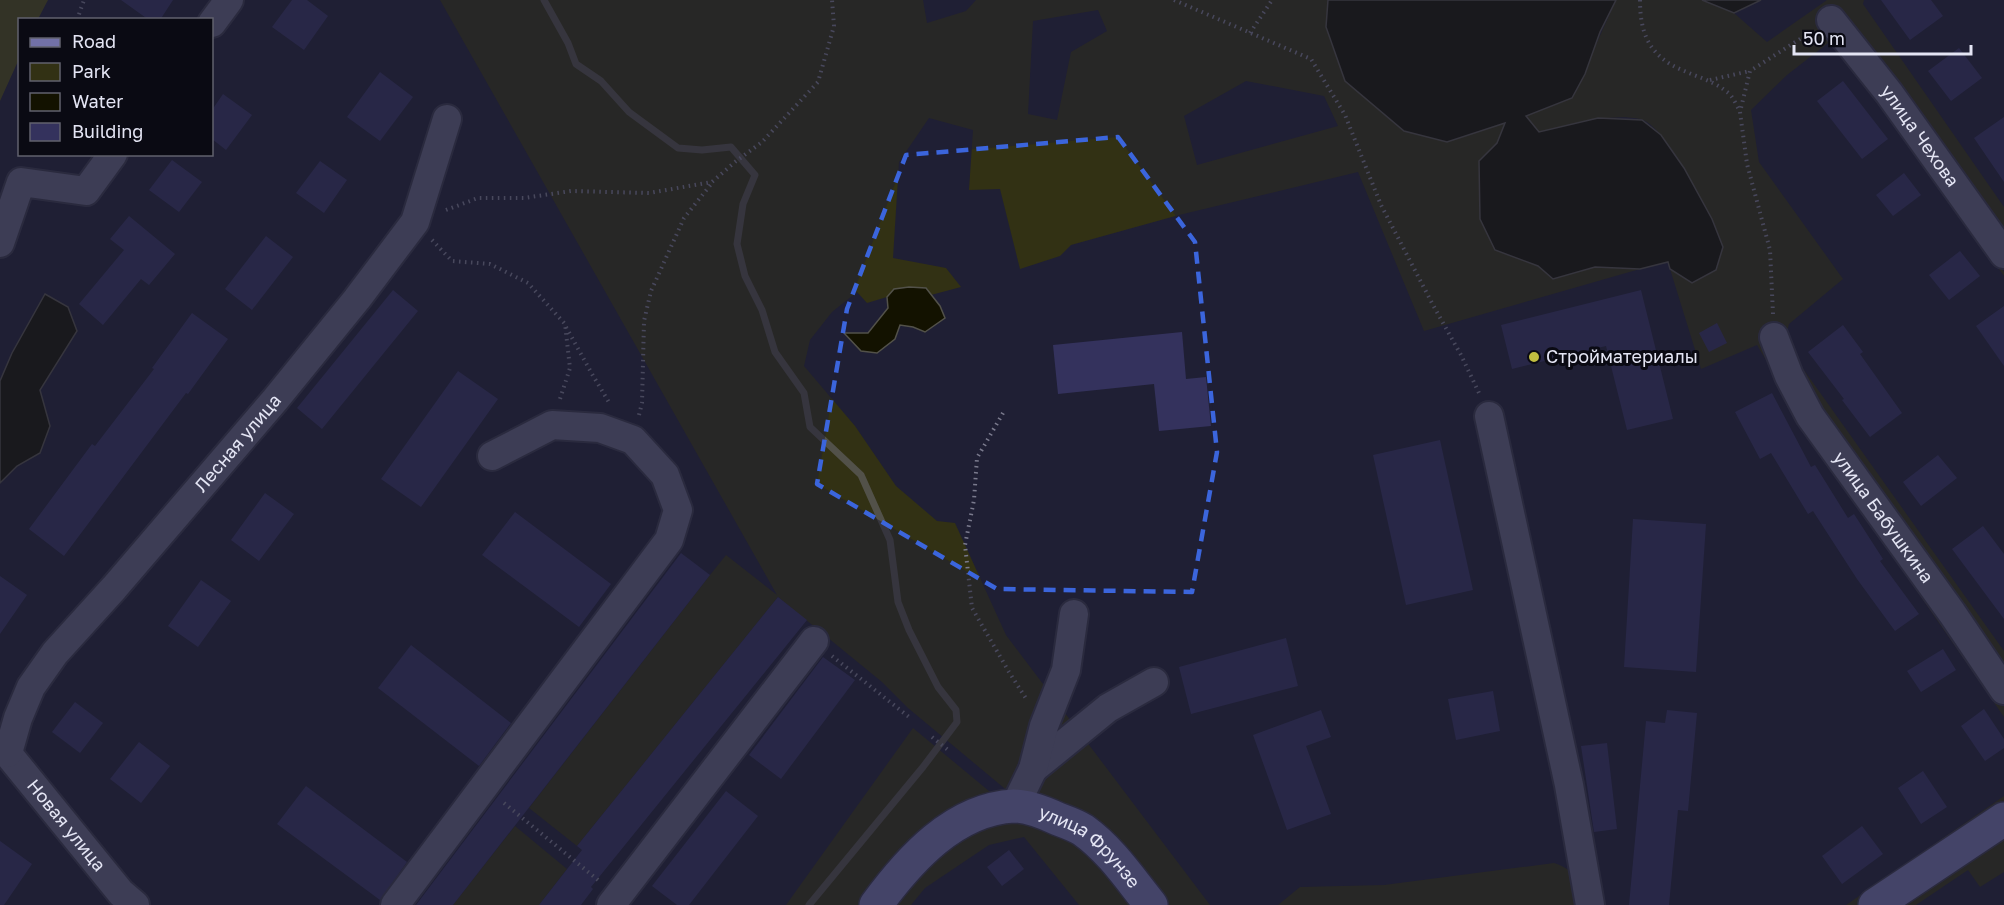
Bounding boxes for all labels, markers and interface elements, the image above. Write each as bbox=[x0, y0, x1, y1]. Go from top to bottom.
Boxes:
legend bbox=[18, 18, 213, 156]
scale bar bbox=[1794, 18, 1971, 56]
text: 50 m bbox=[1803, 27, 1845, 49]
text: Road bbox=[72, 30, 116, 52]
text: Park bbox=[72, 60, 111, 82]
street label: улица Чехова bbox=[1877, 80, 1964, 191]
text: Water bbox=[72, 90, 123, 112]
text: Building bbox=[72, 120, 143, 142]
place label: Стройматериалы bbox=[1546, 345, 1698, 367]
marker: Стройматериалы bbox=[1527, 350, 1541, 364]
street label: Лесная улица bbox=[189, 389, 285, 496]
street label: улица Бабушкина bbox=[1829, 447, 1939, 587]
street label: Новая улица bbox=[23, 774, 111, 875]
street label: улица Фрунзе bbox=[1036, 800, 1145, 892]

